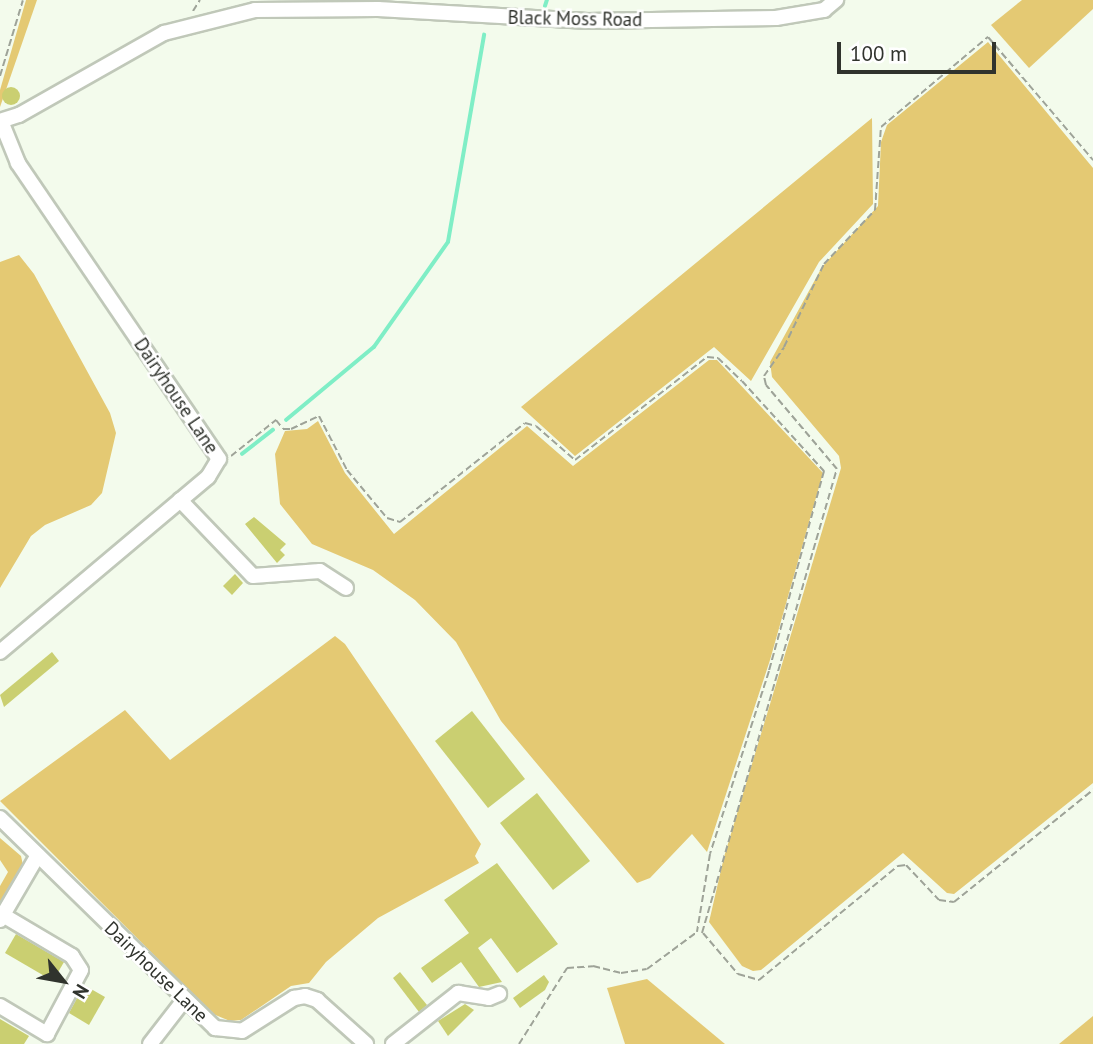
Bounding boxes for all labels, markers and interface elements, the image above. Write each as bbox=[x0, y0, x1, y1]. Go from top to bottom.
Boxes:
street label: Black Moss Road bbox=[507, 6, 643, 32]
scale bar bbox=[841, 28, 1000, 72]
text: 100 m bbox=[850, 40, 907, 67]
street label: Dairyhouse Lane bbox=[129, 334, 223, 458]
street label: Dairyhouse Lane bbox=[100, 917, 212, 1027]
north arrow bbox=[28, 946, 98, 1016]
text: N bbox=[68, 980, 95, 1003]

